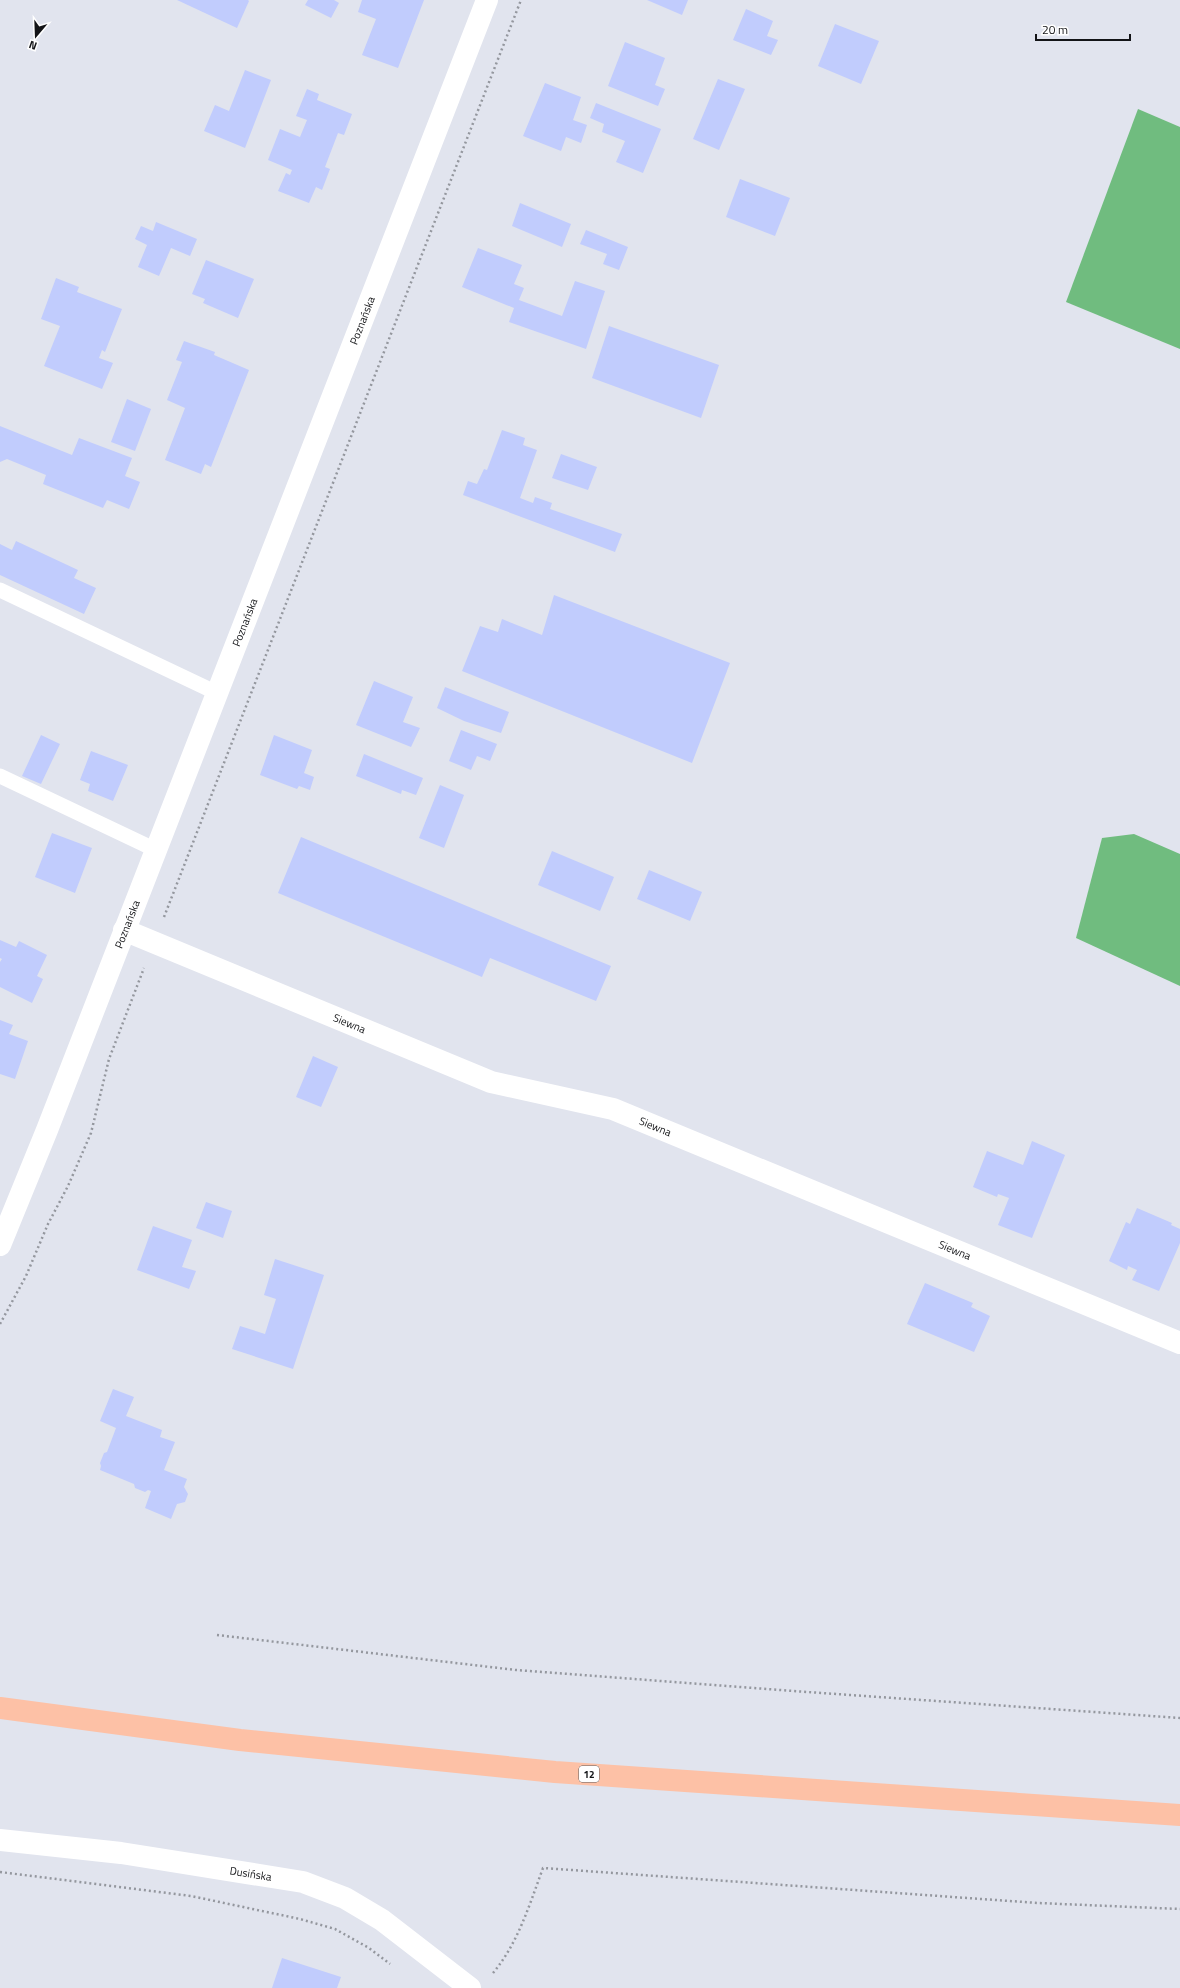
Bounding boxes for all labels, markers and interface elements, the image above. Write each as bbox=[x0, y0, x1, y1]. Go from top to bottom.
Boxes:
north arrow bbox=[16, 16, 56, 56]
scale bar bbox=[1036, 16, 1130, 42]
text: 20 m bbox=[1042, 20, 1068, 39]
text: N bbox=[27, 37, 39, 54]
street label: Poznańska bbox=[346, 294, 379, 347]
street label: Poznańska bbox=[228, 595, 261, 649]
street label: Poznańska bbox=[110, 897, 144, 951]
street label: Siewna bbox=[331, 1010, 369, 1037]
street label: Siewna bbox=[637, 1113, 674, 1140]
street label: Siewna bbox=[936, 1236, 974, 1264]
road number: 12 bbox=[579, 1766, 599, 1782]
street label: Dusińska bbox=[229, 1862, 273, 1885]

